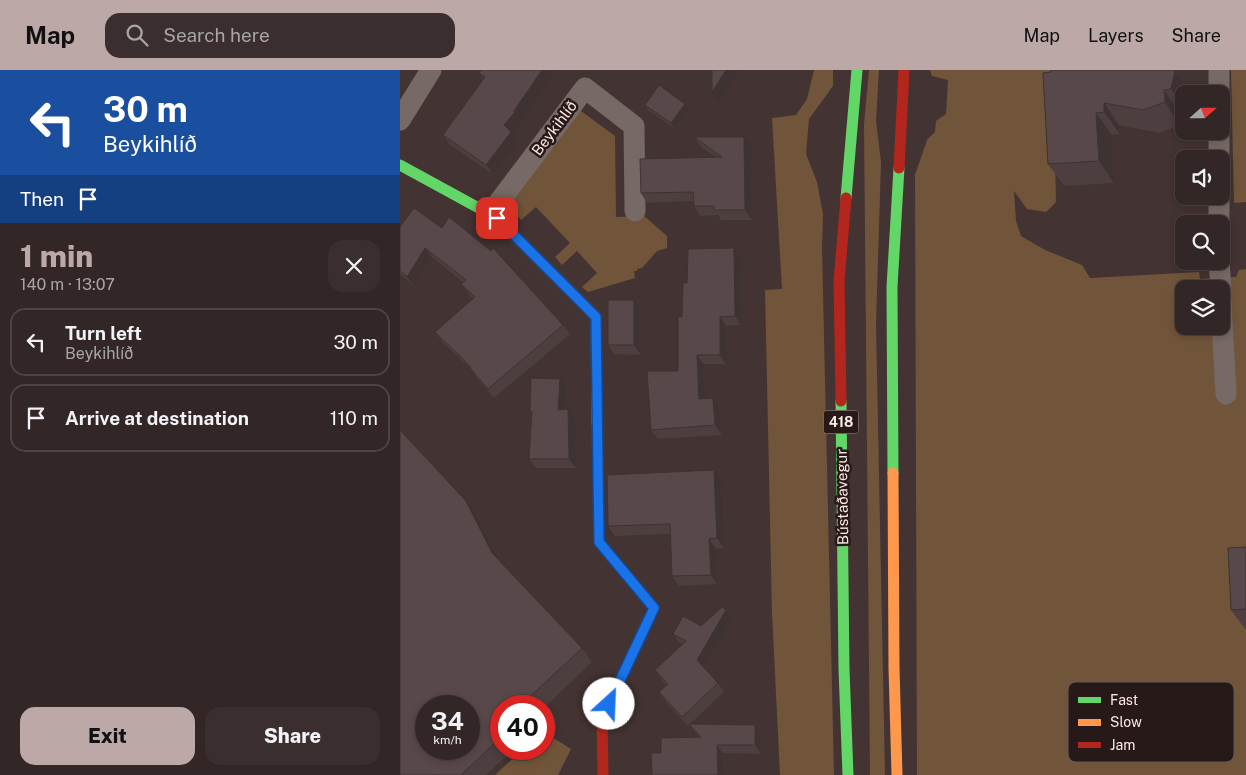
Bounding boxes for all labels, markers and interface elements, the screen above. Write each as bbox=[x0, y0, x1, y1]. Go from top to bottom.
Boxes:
search box bbox=[105, 13, 455, 58]
text: Map bbox=[25, 21, 75, 49]
icon: search bbox=[123, 21, 151, 49]
text: Search here bbox=[163, 24, 270, 46]
text: Map bbox=[1024, 25, 1060, 46]
text: Layers bbox=[1088, 25, 1144, 46]
text: Share bbox=[1172, 25, 1221, 46]
north arrow bbox=[1175, 85, 1230, 140]
map controls bbox=[1175, 85, 1230, 335]
text: 30 m bbox=[103, 89, 188, 130]
icon: left bbox=[20, 90, 85, 155]
street label: Beykihlíð bbox=[528, 97, 580, 159]
text: Beykihlíð bbox=[103, 131, 197, 157]
button: sound bbox=[1175, 150, 1230, 205]
icon: arrive bbox=[74, 185, 102, 213]
text: Then bbox=[20, 188, 64, 210]
pin bbox=[476, 197, 518, 239]
icon: arrive bbox=[483, 204, 511, 232]
button: search bbox=[1175, 215, 1230, 270]
text: 1 min bbox=[20, 238, 93, 274]
button: close bbox=[328, 240, 380, 292]
text: 140 m · 13:07 bbox=[20, 275, 115, 294]
button: layers bbox=[1175, 280, 1230, 335]
text: Turn left bbox=[65, 322, 142, 344]
icon: left bbox=[22, 328, 50, 356]
text: 30 m bbox=[333, 331, 378, 353]
text: Beykihlíð bbox=[65, 344, 133, 363]
icon: arrive bbox=[22, 404, 50, 432]
text: Arrive at destination bbox=[65, 407, 249, 429]
text: 110 m bbox=[330, 407, 378, 429]
road number: 418 bbox=[824, 411, 858, 434]
street label: Bústaðavegur bbox=[833, 449, 851, 545]
position arrow bbox=[582, 677, 634, 729]
legend bbox=[1068, 682, 1234, 762]
text: Fast bbox=[1110, 692, 1138, 708]
speed limit sign: 40 bbox=[490, 695, 555, 760]
text: 34 bbox=[431, 706, 464, 736]
button: Exit bbox=[20, 707, 195, 765]
button: Share bbox=[205, 707, 380, 765]
text: Slow bbox=[1110, 714, 1142, 730]
text: km/h bbox=[433, 733, 462, 747]
text: Jam bbox=[1110, 737, 1135, 753]

